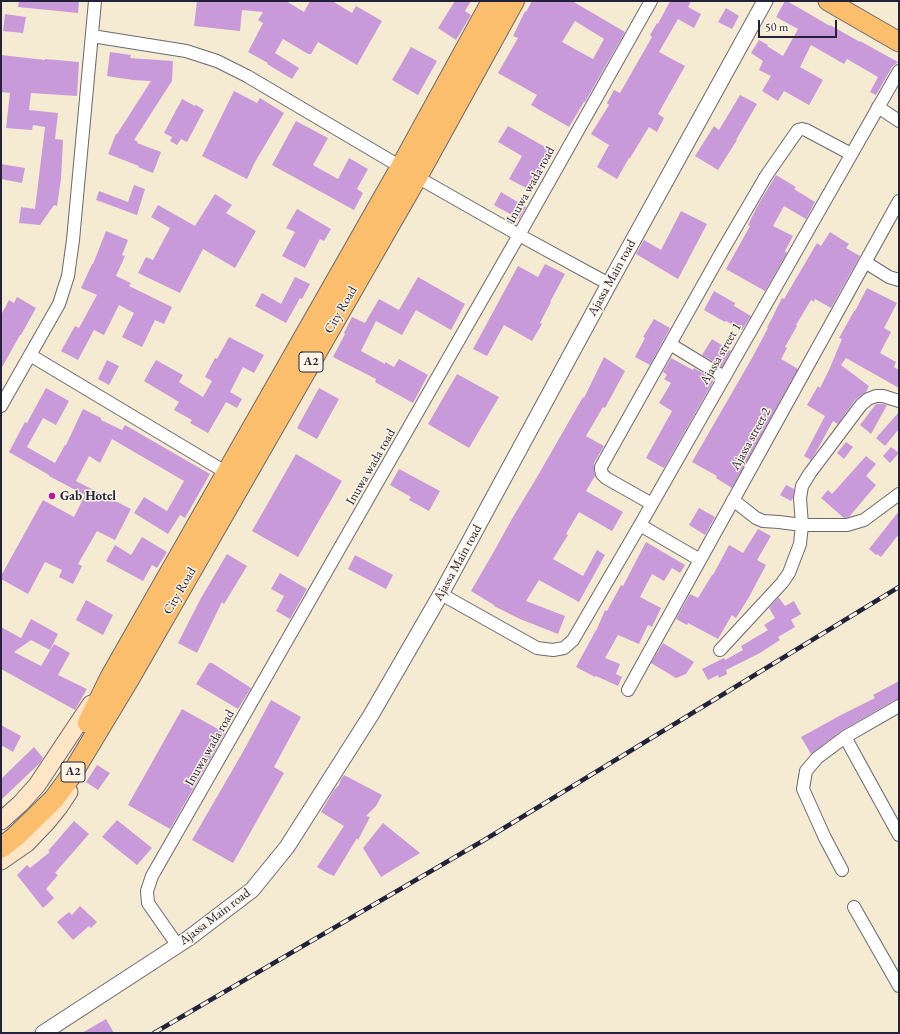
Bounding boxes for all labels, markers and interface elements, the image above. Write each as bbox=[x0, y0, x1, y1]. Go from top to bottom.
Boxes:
scale bar bbox=[760, 12, 839, 38]
text: 50 m bbox=[765, 19, 788, 35]
street label: Inuwa wada road bbox=[504, 144, 558, 226]
street label: Ajassa Main road bbox=[585, 237, 639, 319]
street label: City Road bbox=[321, 284, 361, 336]
street label: Ajassa street 1 bbox=[697, 320, 745, 388]
road number: A2 bbox=[299, 352, 323, 372]
street label: Ajassa street 2 bbox=[727, 405, 775, 473]
street label: Inuwa wada road bbox=[343, 426, 399, 508]
place label: Gab Hotel bbox=[60, 488, 116, 504]
marker: Gab Hotel bbox=[47, 491, 57, 501]
street label: Ajassa Main road bbox=[431, 522, 485, 604]
street label: City Road bbox=[160, 565, 200, 617]
street label: Inuwa wada road bbox=[182, 707, 238, 789]
road number: A2 bbox=[61, 762, 85, 782]
street label: Ajassa Main road bbox=[176, 885, 254, 949]

